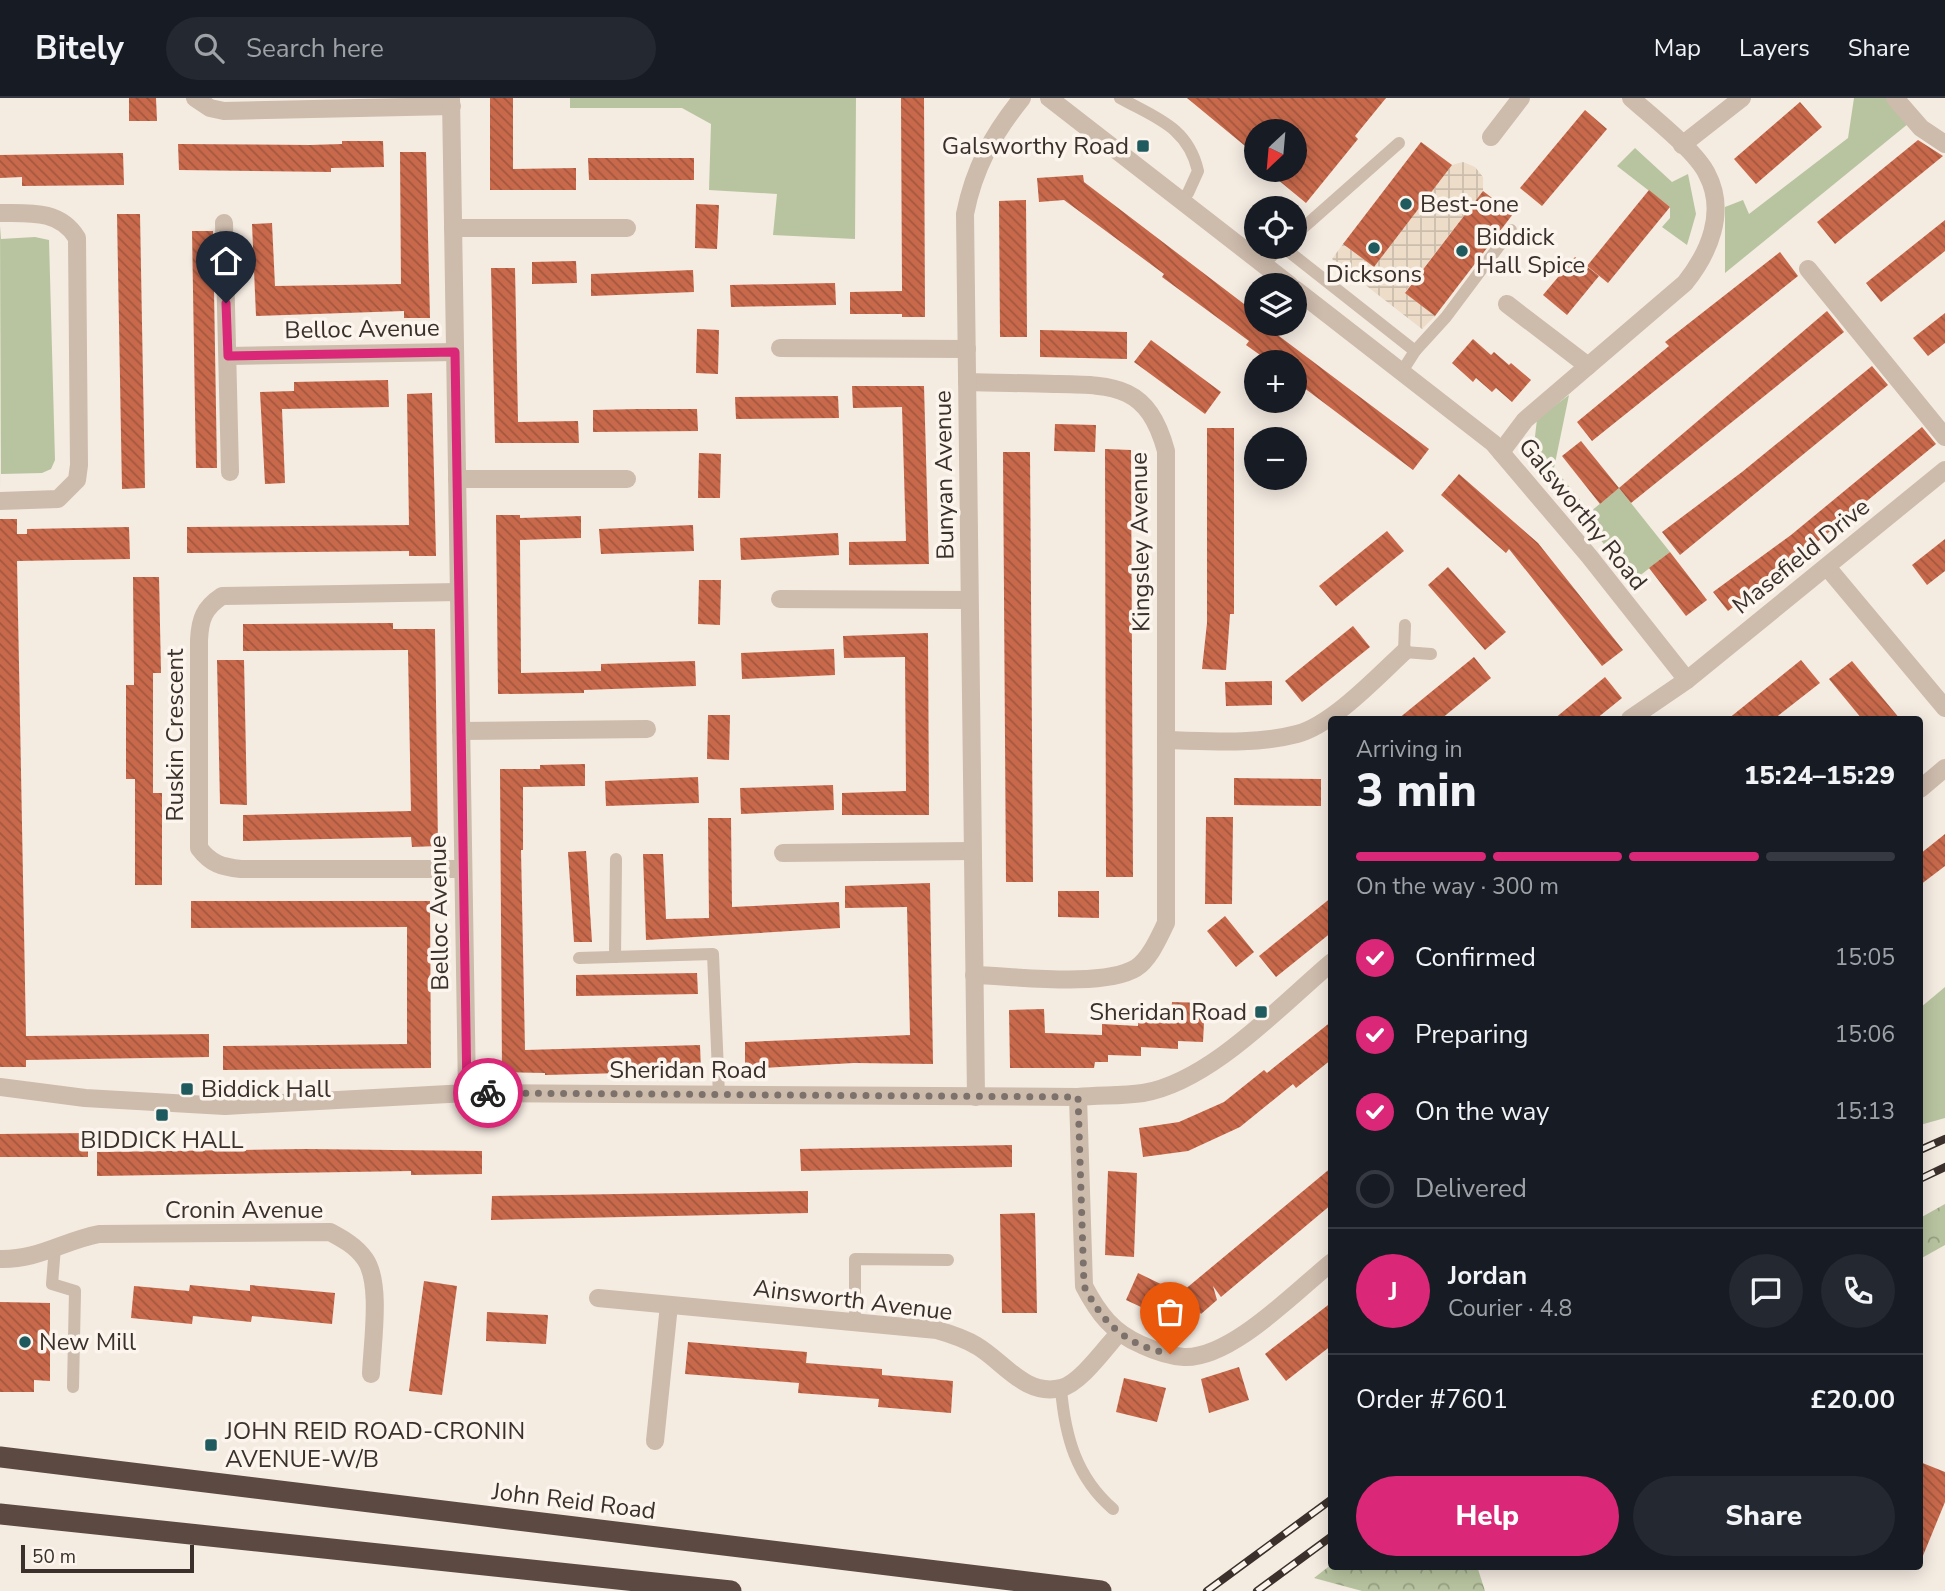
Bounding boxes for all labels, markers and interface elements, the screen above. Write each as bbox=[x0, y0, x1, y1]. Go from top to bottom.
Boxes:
search box bbox=[166, 17, 656, 80]
text: Bitely bbox=[35, 26, 124, 71]
icon: search bbox=[190, 29, 228, 67]
text: Search here bbox=[246, 31, 384, 66]
text: Map bbox=[1654, 32, 1701, 64]
text: Layers bbox=[1739, 32, 1810, 64]
text: Share bbox=[1848, 32, 1910, 64]
north arrow bbox=[1244, 119, 1307, 182]
map controls bbox=[1244, 119, 1307, 490]
place label: Galsworthy Road bbox=[942, 130, 1129, 162]
marker: Galsworthy Road bbox=[1135, 138, 1151, 154]
place label: Best-one bbox=[1420, 188, 1519, 220]
button: locate bbox=[1244, 196, 1307, 259]
marker: Best-one bbox=[1398, 196, 1414, 212]
place label: Biddick Hall Spice bbox=[1476, 221, 1585, 281]
pin bbox=[196, 231, 256, 303]
marker: Dicksons bbox=[1366, 240, 1382, 256]
icon: home bbox=[207, 242, 245, 280]
marker: Biddick Hall Spice bbox=[1454, 243, 1470, 259]
place label: Dicksons bbox=[1326, 258, 1422, 290]
button: layers bbox=[1244, 273, 1307, 336]
street label: Belloc Avenue bbox=[284, 312, 440, 346]
button: + bbox=[1244, 350, 1307, 413]
street label: Bunyan Avenue bbox=[927, 390, 961, 560]
button: − bbox=[1244, 427, 1307, 490]
street label: Galsworthy Road bbox=[1512, 431, 1654, 597]
street label: Kingsley Avenue bbox=[1122, 452, 1158, 632]
street label: Masefield Drive bbox=[1726, 491, 1876, 621]
street label: Ruskin Crescent bbox=[159, 648, 191, 822]
text: Arriving in bbox=[1356, 734, 1463, 765]
text: 15:24–15:29 bbox=[1744, 758, 1895, 793]
text: 3 min bbox=[1356, 759, 1477, 822]
street label: Belloc Avenue bbox=[422, 835, 456, 991]
text: On the way · 300 m bbox=[1356, 871, 1559, 902]
icon: check bbox=[1356, 939, 1394, 977]
text: Confirmed bbox=[1415, 940, 1536, 975]
text: 15:05 bbox=[1835, 942, 1895, 973]
place label: Sheridan Road bbox=[1089, 996, 1247, 1028]
marker: Sheridan Road bbox=[1253, 1004, 1269, 1020]
icon: check bbox=[1356, 1016, 1394, 1054]
text: Preparing bbox=[1415, 1017, 1528, 1052]
text: 15:06 bbox=[1835, 1019, 1895, 1050]
street label: Sheridan Road bbox=[609, 1054, 767, 1086]
courier bbox=[453, 1058, 523, 1128]
place label: Biddick Hall bbox=[201, 1073, 331, 1105]
icon: bike bbox=[469, 1074, 507, 1112]
marker: Biddick Hall bbox=[179, 1081, 195, 1097]
icon: check bbox=[1356, 1093, 1394, 1131]
text: On the way bbox=[1415, 1094, 1549, 1129]
text: 15:13 bbox=[1835, 1096, 1895, 1127]
marker: BIDDICK HALL bbox=[154, 1107, 170, 1123]
place label: BIDDICK HALL bbox=[80, 1124, 244, 1156]
text: Delivered bbox=[1415, 1171, 1527, 1206]
street label: Cronin Avenue bbox=[165, 1194, 323, 1226]
button: chat bbox=[1729, 1254, 1803, 1328]
button: phone bbox=[1821, 1254, 1895, 1328]
text: Jordan bbox=[1448, 1258, 1527, 1293]
street label: Ainsworth Avenue bbox=[752, 1272, 954, 1328]
text: J bbox=[1388, 1274, 1398, 1309]
pin bbox=[1140, 1282, 1200, 1354]
icon: bag bbox=[1151, 1293, 1189, 1331]
text: Courier · 4.8 bbox=[1448, 1293, 1572, 1324]
place label: New Mill bbox=[39, 1326, 136, 1358]
marker: New Mill bbox=[17, 1334, 33, 1350]
text: Order #7601 bbox=[1356, 1382, 1508, 1417]
text: £20.00 bbox=[1811, 1382, 1895, 1417]
place label: JOHN REID ROAD-CRONIN AVENUE-W/B bbox=[224, 1415, 525, 1475]
marker: JOHN REID ROAD-CRONIN AVENUE-W/B bbox=[203, 1437, 219, 1453]
street label: John Reid Road bbox=[489, 1475, 658, 1527]
button: Help bbox=[1356, 1476, 1619, 1556]
button: Share bbox=[1633, 1476, 1895, 1556]
scale bar bbox=[21, 1542, 194, 1574]
text: 50 m bbox=[32, 1544, 76, 1570]

